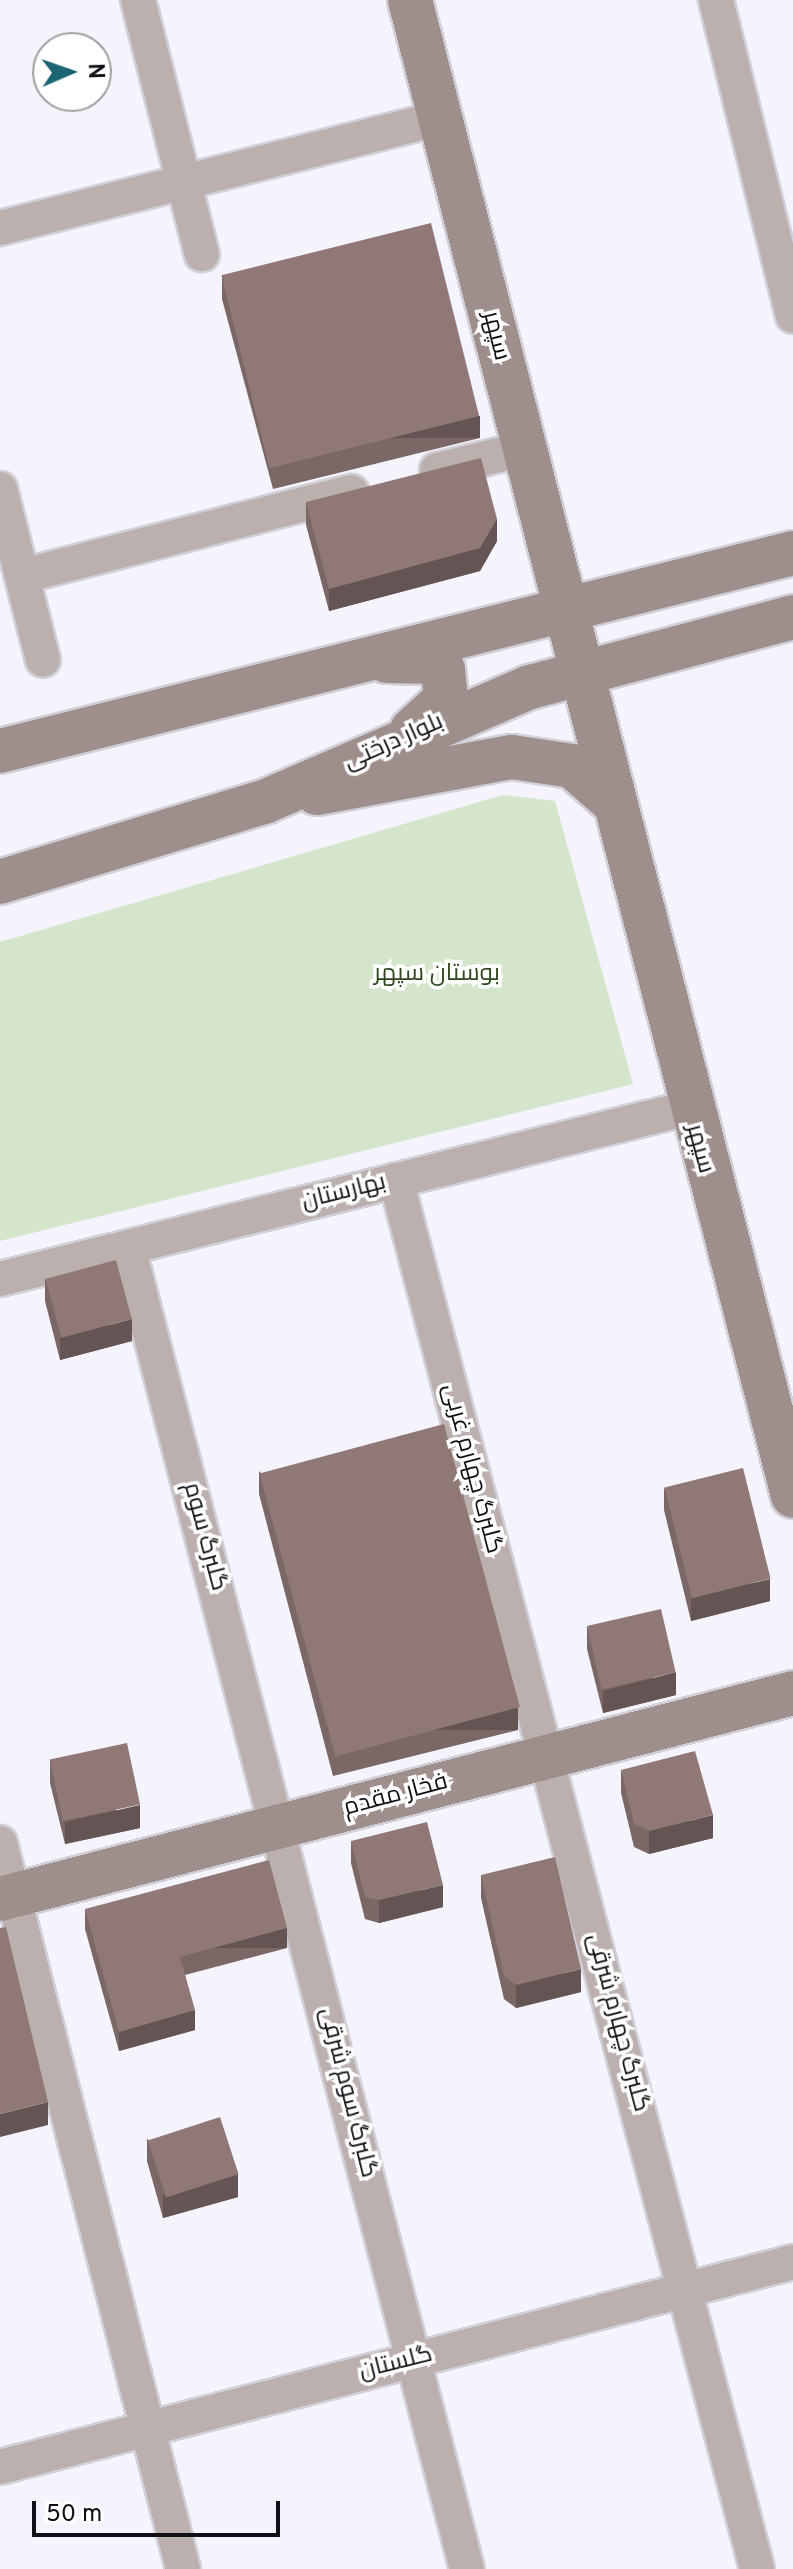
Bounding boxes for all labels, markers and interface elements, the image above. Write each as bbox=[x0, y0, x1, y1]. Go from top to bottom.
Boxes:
north arrow bbox=[32, 32, 112, 112]
text: N bbox=[81, 63, 108, 80]
street label: سپهر bbox=[475, 308, 515, 364]
street label: بلوار درختی bbox=[340, 708, 448, 778]
park label: بوستان سپهر bbox=[374, 961, 500, 989]
street label: سپهر bbox=[679, 1121, 719, 1177]
street label: بهارستان bbox=[299, 1169, 389, 1217]
street label: گلبرگ چهارم غربی bbox=[435, 1381, 507, 1557]
street label: گلبرگ سوم bbox=[176, 1480, 232, 1594]
street label: فخار مقدم bbox=[341, 1768, 451, 1824]
street label: گلبرگ چهارم شرقی bbox=[579, 1931, 655, 2115]
street label: گلبرگ سوم شرقی bbox=[312, 2005, 382, 2181]
street label: گلستان bbox=[356, 2341, 436, 2387]
scale bar bbox=[36, 2485, 284, 2535]
text: 50 m bbox=[46, 2500, 102, 2530]

